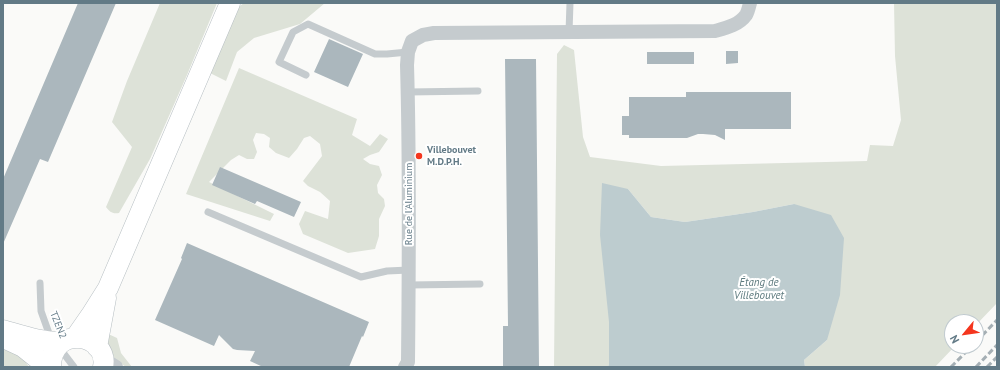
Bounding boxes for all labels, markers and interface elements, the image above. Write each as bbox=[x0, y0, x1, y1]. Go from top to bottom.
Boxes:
place label: Villebouvet M.D.P.H. bbox=[427, 144, 476, 168]
marker: Villebouvet M.D.P.H. bbox=[414, 151, 424, 161]
street label: Rue de l'Aluminium bbox=[403, 163, 415, 245]
water label: Étang de Villebouvet bbox=[734, 276, 784, 302]
street label: TZEN2 bbox=[47, 310, 69, 340]
north arrow bbox=[944, 314, 984, 354]
text: N bbox=[947, 333, 962, 346]

